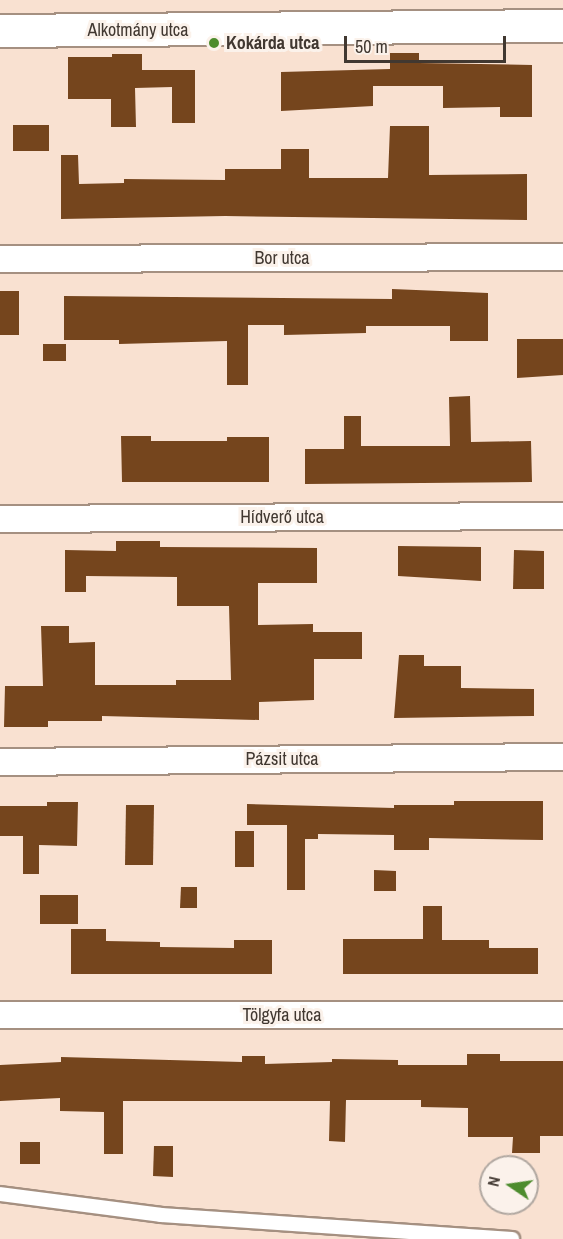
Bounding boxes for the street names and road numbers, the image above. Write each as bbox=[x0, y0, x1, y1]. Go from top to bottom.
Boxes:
street label: Alkotmány utca bbox=[88, 19, 188, 41]
street label: Bor utca bbox=[255, 247, 309, 269]
street label: Hídverő utca bbox=[240, 506, 324, 528]
street label: Pázsit utca bbox=[245, 748, 319, 770]
street label: Tölgyfa utca bbox=[243, 1004, 321, 1026]

